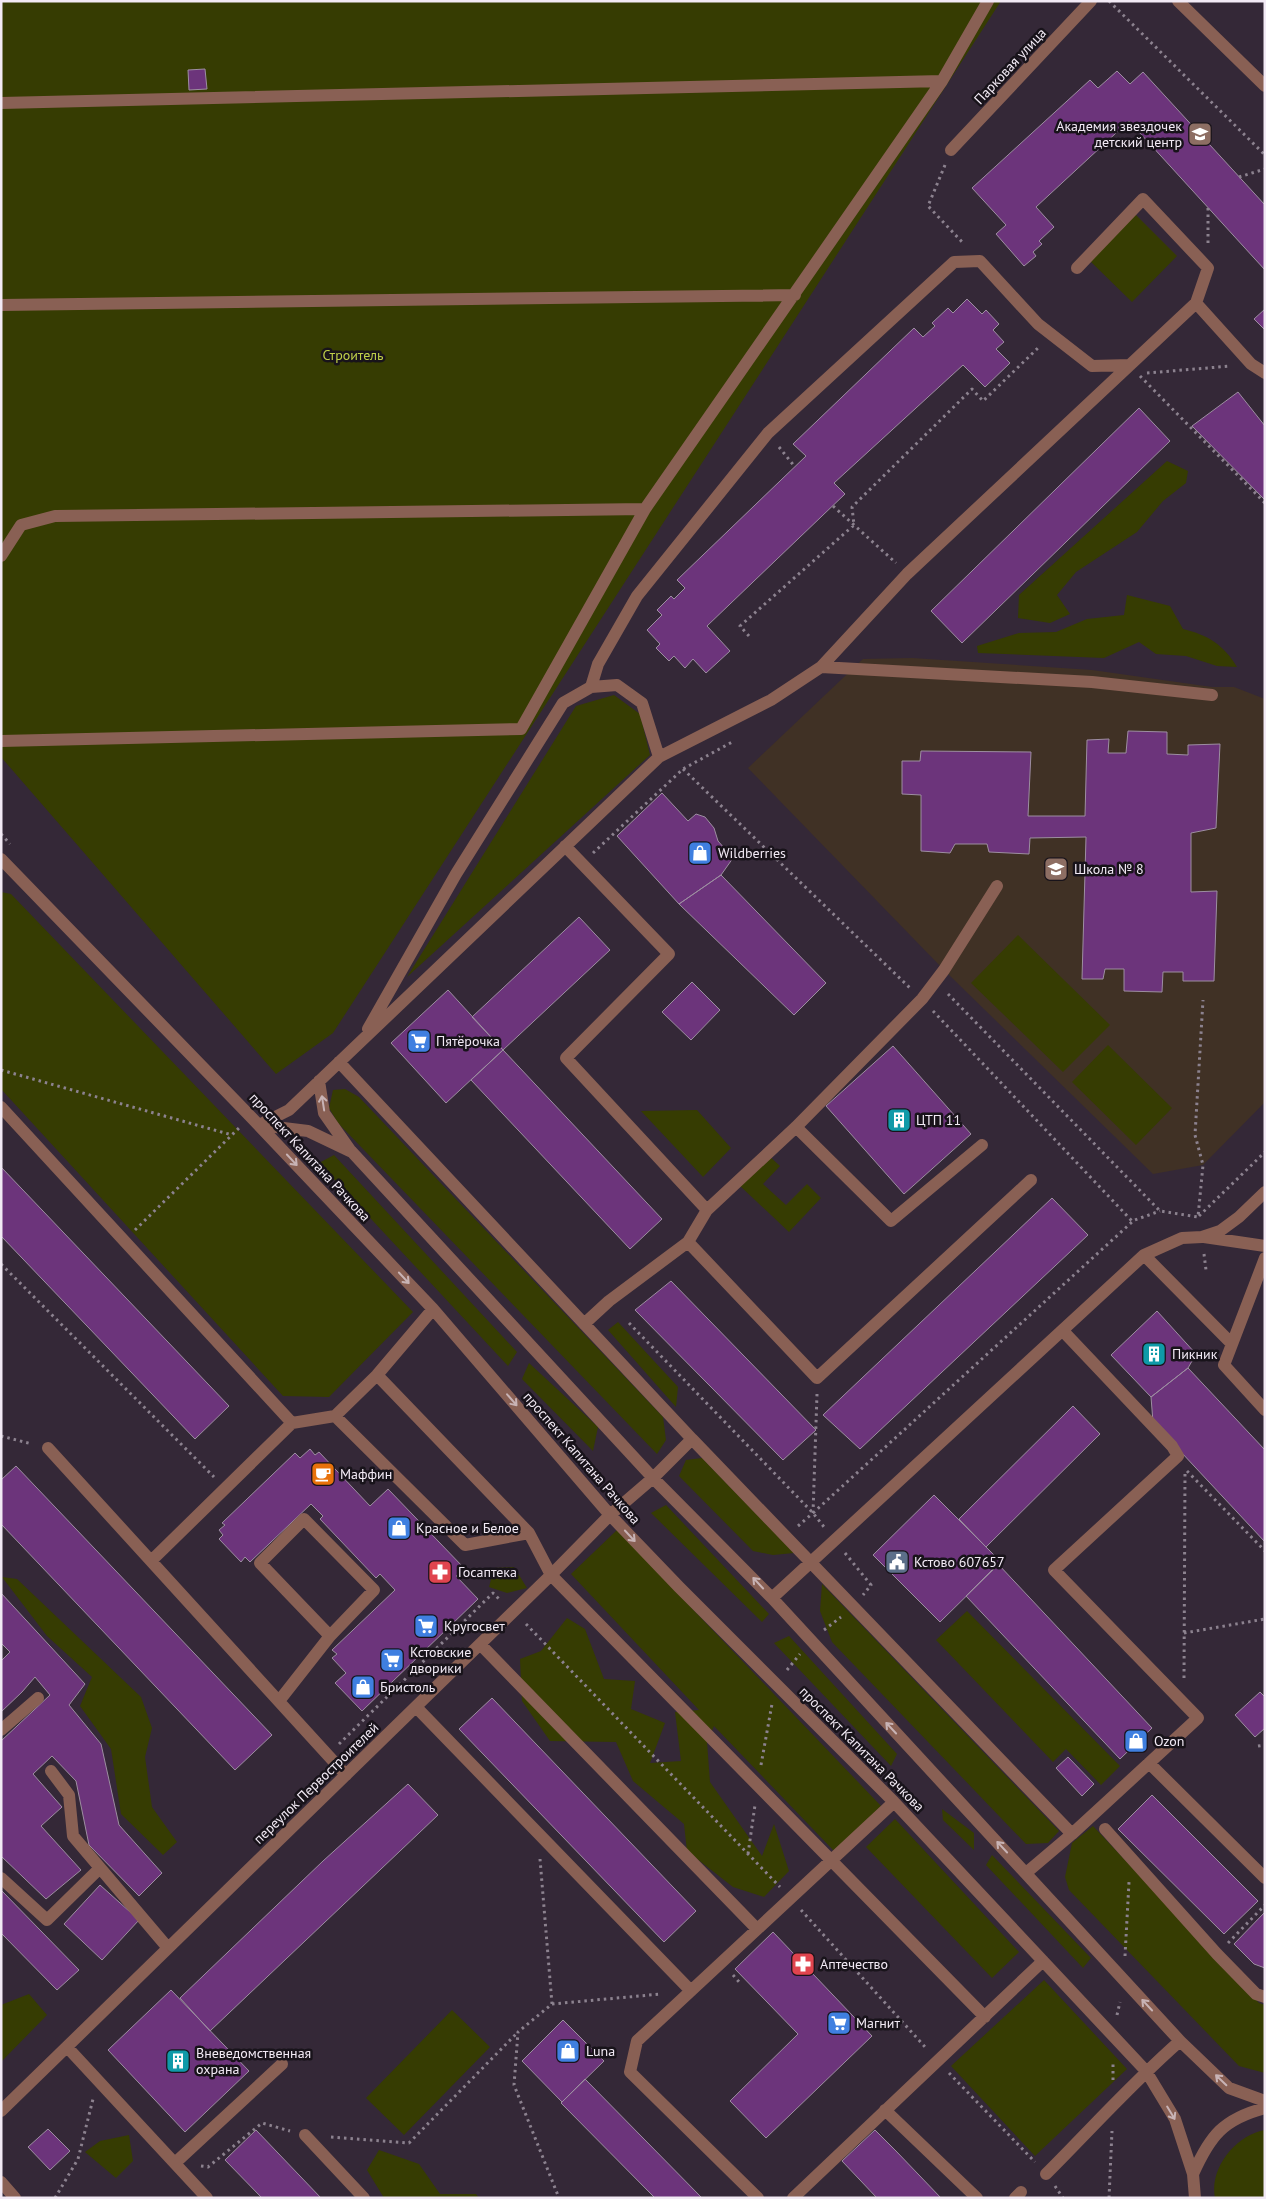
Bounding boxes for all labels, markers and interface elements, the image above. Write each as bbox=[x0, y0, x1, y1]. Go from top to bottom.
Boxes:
street label: Парковая улица bbox=[970, 24, 1050, 108]
place label: Академия звездочек детский центр bbox=[1056, 117, 1182, 151]
school or university icon: Академия звездочек детский центр bbox=[1187, 121, 1213, 147]
park label: Строитель bbox=[322, 346, 384, 364]
shop icon: Wildberries bbox=[687, 840, 713, 866]
place label: Wildberries bbox=[718, 844, 786, 862]
school or university icon: Школа № 8 bbox=[1043, 856, 1069, 882]
place label: Школа № 8 bbox=[1074, 860, 1144, 878]
supermarket icon: Пятёрочка bbox=[406, 1028, 432, 1054]
place label: Пятёрочка bbox=[436, 1032, 500, 1050]
street label: проспект Капитана Рачкова bbox=[246, 1089, 374, 1225]
one-way arrow bbox=[317, 1096, 327, 1112]
building icon: ЦТП 11 bbox=[886, 1107, 912, 1133]
place label: ЦТП 11 bbox=[916, 1111, 961, 1129]
one-way arrow bbox=[286, 1154, 298, 1167]
one-way arrow bbox=[398, 1272, 410, 1285]
building icon: Пикник bbox=[1141, 1341, 1167, 1367]
place label: Пикник bbox=[1172, 1345, 1218, 1363]
street label: проспект Капитана Рачкова bbox=[520, 1388, 644, 1528]
one-way arrow bbox=[506, 1394, 517, 1407]
cafe icon: Маффин bbox=[310, 1461, 336, 1487]
place label: Маффин bbox=[340, 1465, 392, 1483]
shop icon: Красное и Белое bbox=[386, 1515, 412, 1541]
place label: Красное и Белое bbox=[416, 1519, 519, 1537]
one-way arrow bbox=[624, 1529, 636, 1542]
public building icon: Кстово 607657 bbox=[884, 1549, 910, 1575]
place label: Кстово 607657 bbox=[914, 1553, 1005, 1571]
pharmacy icon: Госаптека bbox=[427, 1559, 453, 1585]
place label: Госаптека bbox=[458, 1563, 517, 1581]
one-way arrow bbox=[752, 1576, 763, 1589]
supermarket icon: Кругосвет bbox=[413, 1613, 439, 1639]
place label: Кругосвет bbox=[444, 1617, 505, 1635]
place label: Кстовские дворики bbox=[410, 1643, 471, 1677]
supermarket icon: Кстовские дворики bbox=[379, 1647, 405, 1673]
shop icon: Бристоль bbox=[350, 1674, 376, 1700]
place label: Бристоль bbox=[380, 1678, 436, 1696]
street label: проспект Капитана Рачкова bbox=[796, 1683, 928, 1815]
street label: переулок Первостроителей bbox=[250, 1718, 382, 1848]
one-way arrow bbox=[885, 1721, 897, 1734]
shop icon: Ozon bbox=[1123, 1728, 1149, 1754]
place label: Ozon bbox=[1154, 1732, 1184, 1750]
one-way arrow bbox=[996, 1841, 1008, 1854]
pharmacy icon: Аптечество bbox=[790, 1951, 816, 1977]
place label: Аптечество bbox=[820, 1955, 888, 1973]
one-way arrow bbox=[1141, 1999, 1153, 2012]
supermarket icon: Магнит bbox=[826, 2010, 852, 2036]
place label: Магнит bbox=[856, 2014, 900, 2032]
shop icon: Luna bbox=[555, 2038, 581, 2064]
place label: Luna bbox=[586, 2042, 615, 2060]
place label: Вневедомственная охрана bbox=[196, 2044, 311, 2078]
building icon: Вневедомственная охрана bbox=[165, 2048, 191, 2074]
one-way arrow bbox=[1215, 2074, 1228, 2086]
one-way arrow bbox=[1166, 2105, 1176, 2119]

